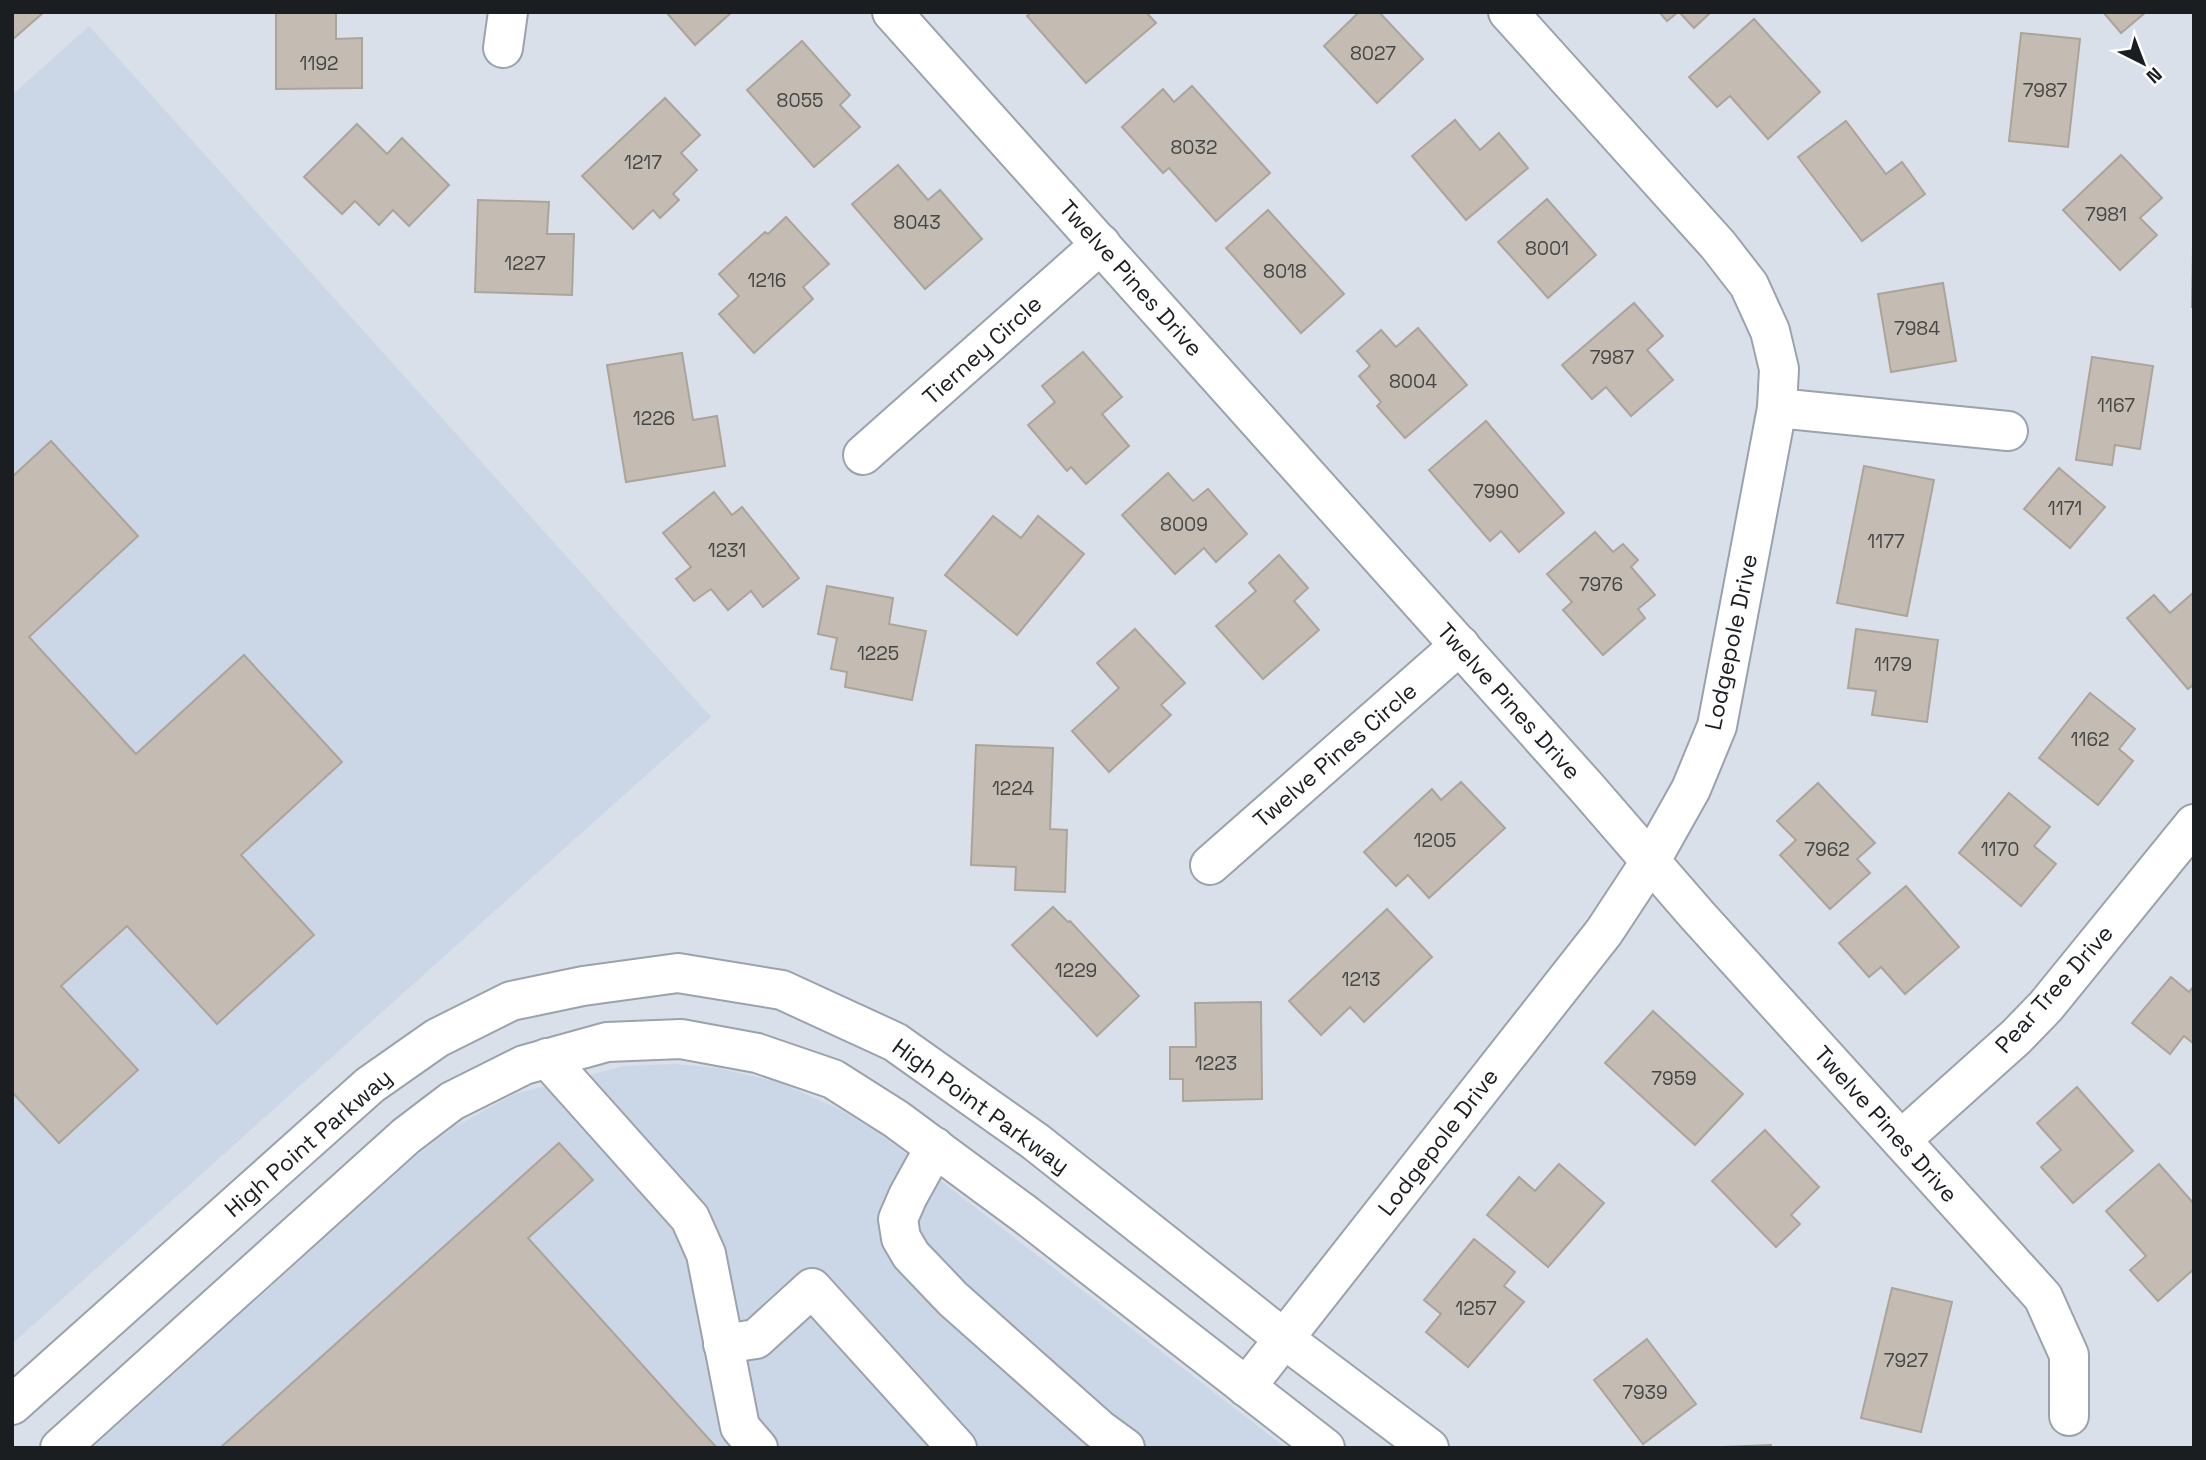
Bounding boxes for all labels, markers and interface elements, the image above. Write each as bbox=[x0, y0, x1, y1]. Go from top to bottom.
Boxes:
north arrow bbox=[2108, 28, 2178, 98]
house number: 8027 bbox=[1350, 41, 1396, 66]
house number: 1192 bbox=[300, 51, 338, 76]
text: N bbox=[2141, 62, 2167, 89]
house number: 7987 bbox=[2023, 78, 2068, 103]
house number: 8055 bbox=[777, 88, 823, 113]
house number: 8032 bbox=[1171, 135, 1217, 160]
house number: 1217 bbox=[624, 150, 662, 175]
street label: Twelve Pines Drive bbox=[1053, 193, 1209, 363]
house number: 7981 bbox=[2085, 202, 2127, 227]
house number: 8043 bbox=[893, 210, 941, 235]
house number: 8001 bbox=[1525, 236, 1569, 261]
house number: 1227 bbox=[504, 251, 546, 276]
house number: 8018 bbox=[1263, 259, 1307, 284]
house number: 1216 bbox=[748, 268, 786, 293]
street label: Tierney Circle bbox=[916, 288, 1048, 412]
house number: 7984 bbox=[1894, 316, 1940, 341]
house number: 7987 bbox=[1590, 345, 1635, 370]
house number: 8004 bbox=[1389, 369, 1437, 394]
house number: 1167 bbox=[2097, 393, 2135, 418]
house number: 1226 bbox=[633, 406, 675, 431]
house number: 7990 bbox=[1473, 479, 1519, 504]
house number: 1171 bbox=[2048, 496, 2082, 521]
house number: 8009 bbox=[1160, 512, 1208, 537]
house number: 1177 bbox=[1867, 529, 1905, 554]
house number: 1231 bbox=[708, 538, 746, 563]
street label: Lodgepole Drive bbox=[1698, 551, 1764, 733]
house number: 7976 bbox=[1579, 572, 1623, 597]
street label: Twelve Pines Drive bbox=[1431, 616, 1587, 786]
house number: 1225 bbox=[857, 641, 899, 666]
house number: 1179 bbox=[1874, 652, 1912, 677]
street label: Twelve Pines Circle bbox=[1247, 676, 1423, 834]
house number: 1162 bbox=[2071, 727, 2109, 752]
house number: 1224 bbox=[992, 776, 1034, 801]
house number: 1205 bbox=[1414, 828, 1456, 853]
house number: 7962 bbox=[1804, 837, 1850, 862]
house number: 1170 bbox=[1981, 837, 2019, 862]
street label: Pear Tree Drive bbox=[1988, 919, 2120, 1059]
house number: 1229 bbox=[1055, 958, 1097, 983]
house number: 1213 bbox=[1342, 967, 1380, 992]
street label: High Point Parkway bbox=[886, 1032, 1076, 1180]
street label: Twelve Pines Drive bbox=[1808, 1039, 1964, 1209]
house number: 1223 bbox=[1195, 1051, 1237, 1076]
street label: High Point Parkway bbox=[218, 1062, 398, 1224]
street label: Lodgepole Drive bbox=[1371, 1062, 1505, 1222]
house number: 7959 bbox=[1651, 1066, 1697, 1091]
house number: 1257 bbox=[1455, 1296, 1497, 1321]
house number: 7927 bbox=[1884, 1348, 1928, 1373]
house number: 7939 bbox=[1622, 1380, 1668, 1405]

